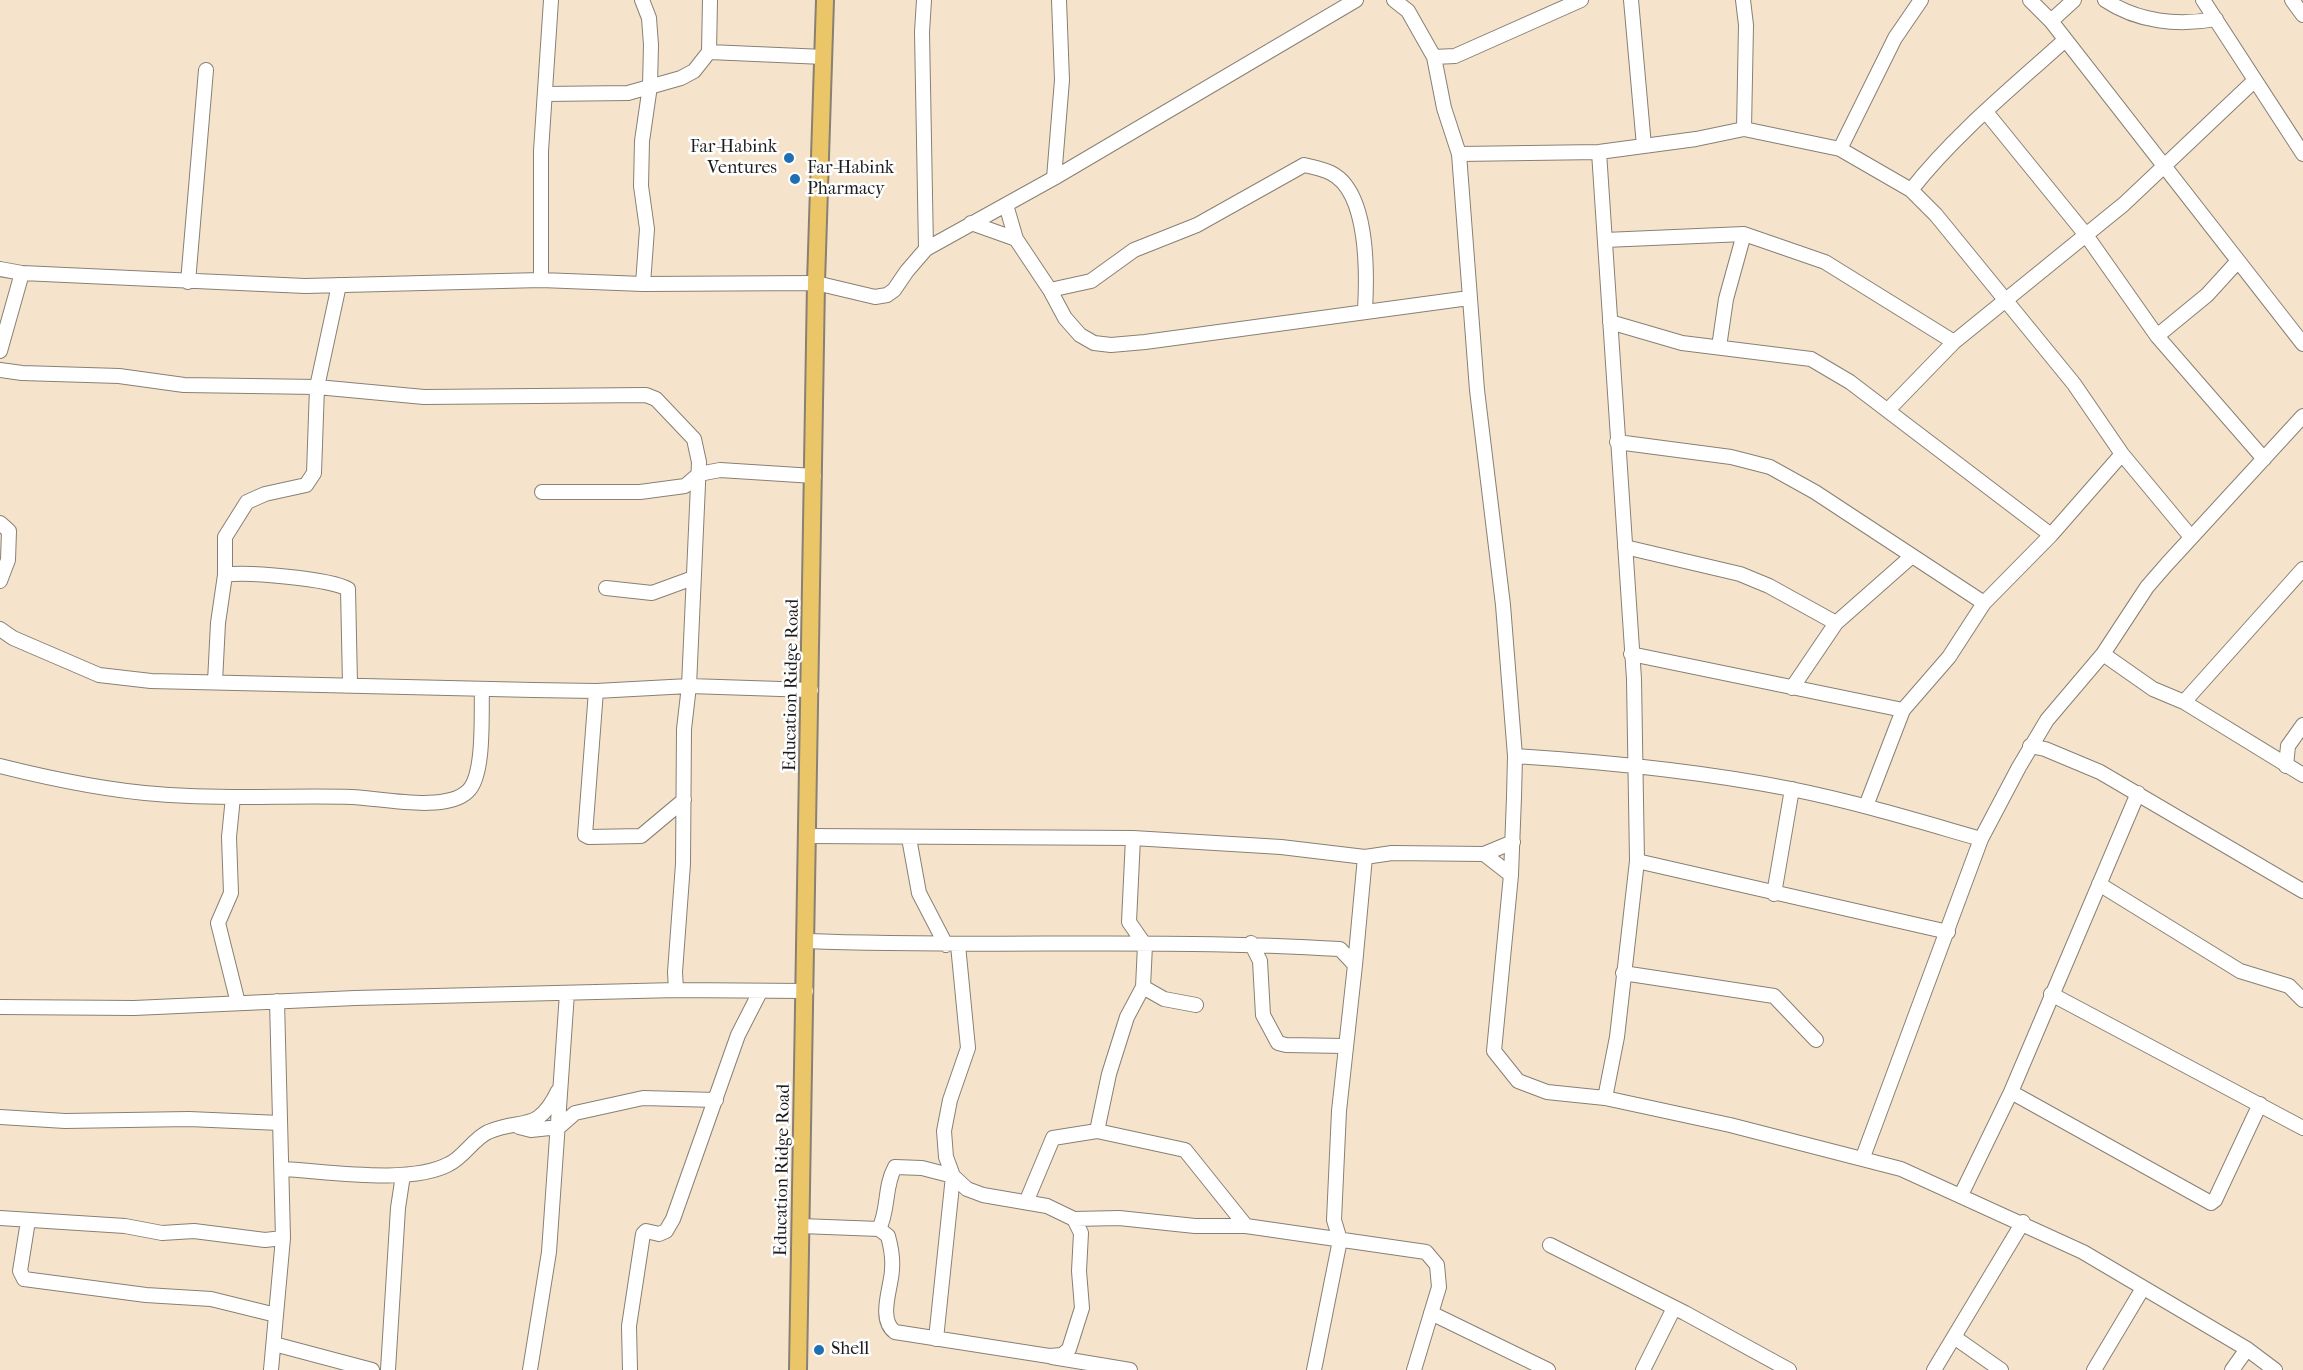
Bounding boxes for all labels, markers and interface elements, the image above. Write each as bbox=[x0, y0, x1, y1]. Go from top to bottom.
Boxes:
place label: Far-Habink Ventures bbox=[690, 137, 777, 180]
marker: Far-Habink Ventures bbox=[782, 151, 796, 165]
place label: Far-Habink Pharmacy bbox=[807, 158, 894, 201]
marker: Far-Habink Pharmacy bbox=[788, 172, 802, 186]
street label: Education Ridge Road bbox=[780, 599, 804, 771]
street label: Education Ridge Road bbox=[771, 1084, 795, 1256]
place label: Shell bbox=[831, 1339, 869, 1361]
marker: Shell bbox=[812, 1343, 826, 1357]

